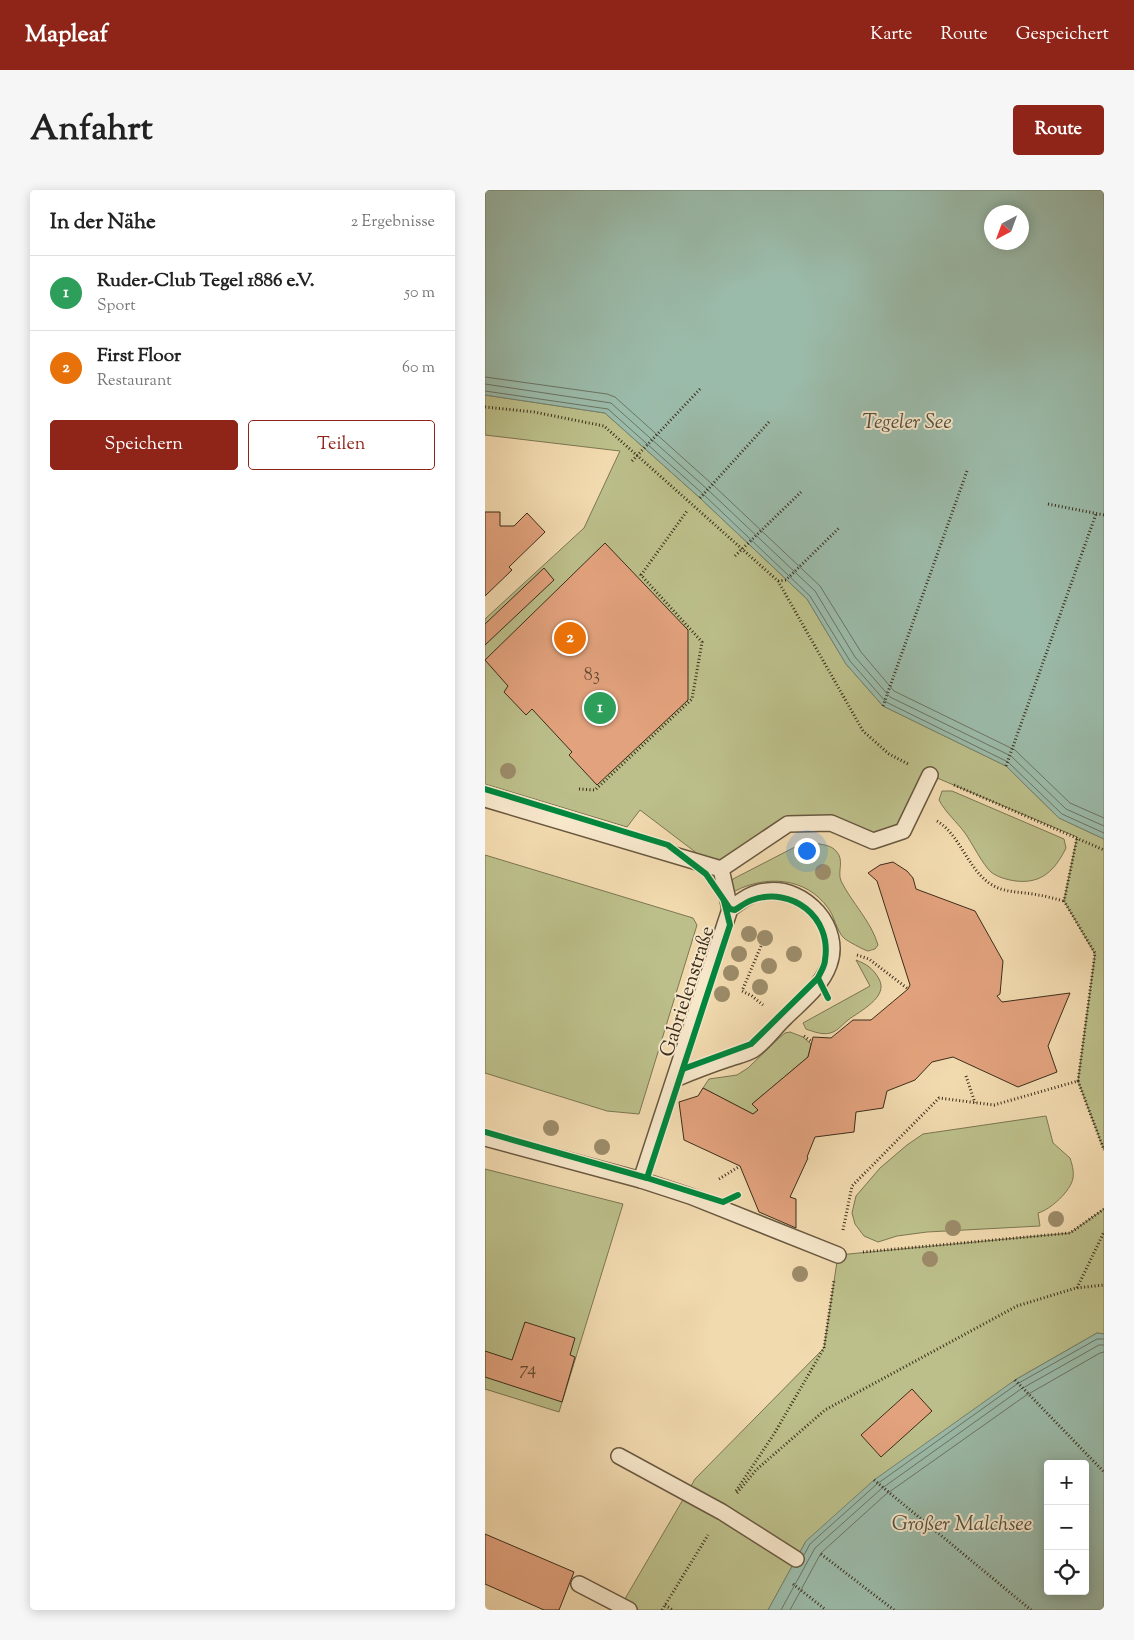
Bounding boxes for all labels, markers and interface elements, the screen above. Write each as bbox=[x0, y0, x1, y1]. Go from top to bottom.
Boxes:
text: Mapleaf bbox=[25, 18, 108, 52]
text: Karte bbox=[870, 22, 913, 48]
text: Route bbox=[941, 22, 988, 48]
text: Gespeichert bbox=[1016, 22, 1109, 48]
text: Anfahrt bbox=[30, 105, 153, 156]
button: Route bbox=[1013, 105, 1104, 155]
north arrow bbox=[984, 205, 1029, 250]
text: In der Nähe bbox=[50, 208, 156, 238]
text: 2 Ergebnisse bbox=[351, 211, 435, 234]
text: Ruder-Club Tegel 1886 e.V. bbox=[97, 268, 314, 295]
text: 1 bbox=[63, 282, 69, 305]
text: 50 m bbox=[404, 282, 435, 305]
text: Sport bbox=[97, 295, 136, 318]
text: First Floor bbox=[97, 343, 181, 370]
text: 2 bbox=[62, 357, 70, 380]
text: 60 m bbox=[402, 357, 435, 380]
text: Restaurant bbox=[97, 370, 172, 393]
water label: Tegeler See bbox=[862, 408, 952, 438]
button: Speichern bbox=[50, 420, 238, 470]
button: Teilen bbox=[248, 420, 435, 470]
pin: 2 bbox=[554, 619, 586, 657]
house number: 83 bbox=[584, 663, 600, 689]
pin: 1 bbox=[584, 689, 616, 727]
your location bbox=[794, 838, 820, 864]
street label: Gabrielenstraße bbox=[654, 922, 723, 1061]
house number: 74 bbox=[520, 1357, 536, 1383]
map controls bbox=[1044, 1460, 1089, 1595]
button: + bbox=[1044, 1460, 1089, 1505]
button: − bbox=[1044, 1505, 1089, 1550]
water label: Großer Malchsee bbox=[892, 1510, 1032, 1540]
button: locate bbox=[1044, 1550, 1089, 1595]

